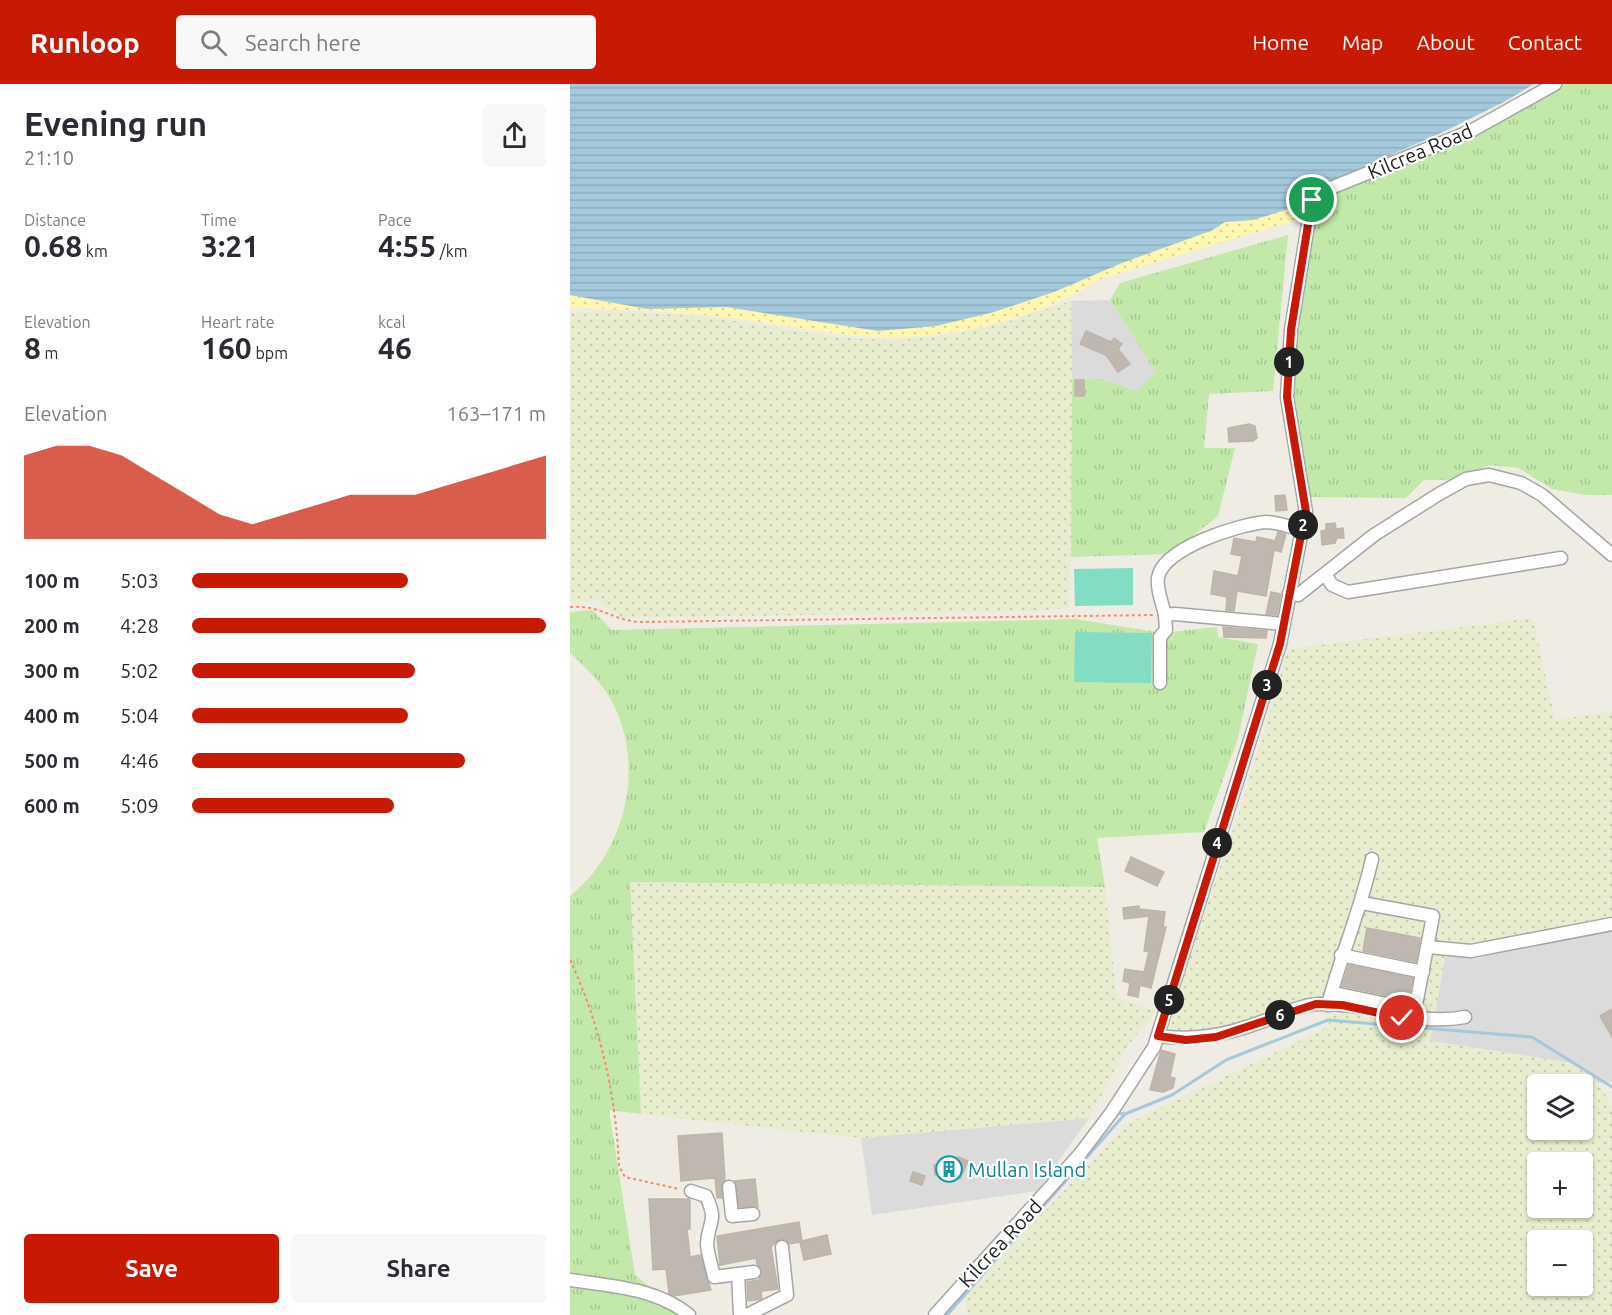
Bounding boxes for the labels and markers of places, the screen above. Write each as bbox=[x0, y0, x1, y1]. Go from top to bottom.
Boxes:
pin bbox=[1286, 174, 1337, 225]
pin: 1 bbox=[1274, 347, 1304, 377]
pin: 2 bbox=[1288, 510, 1318, 540]
pin: 3 bbox=[1252, 670, 1282, 700]
pin: 4 bbox=[1202, 828, 1232, 858]
pin: 5 bbox=[1154, 985, 1184, 1015]
pin bbox=[1376, 992, 1427, 1043]
pin: 6 bbox=[1265, 1000, 1295, 1030]
building icon: Mullan Island bbox=[934, 1154, 964, 1184]
place label: Mullan Island bbox=[968, 1158, 1086, 1181]

